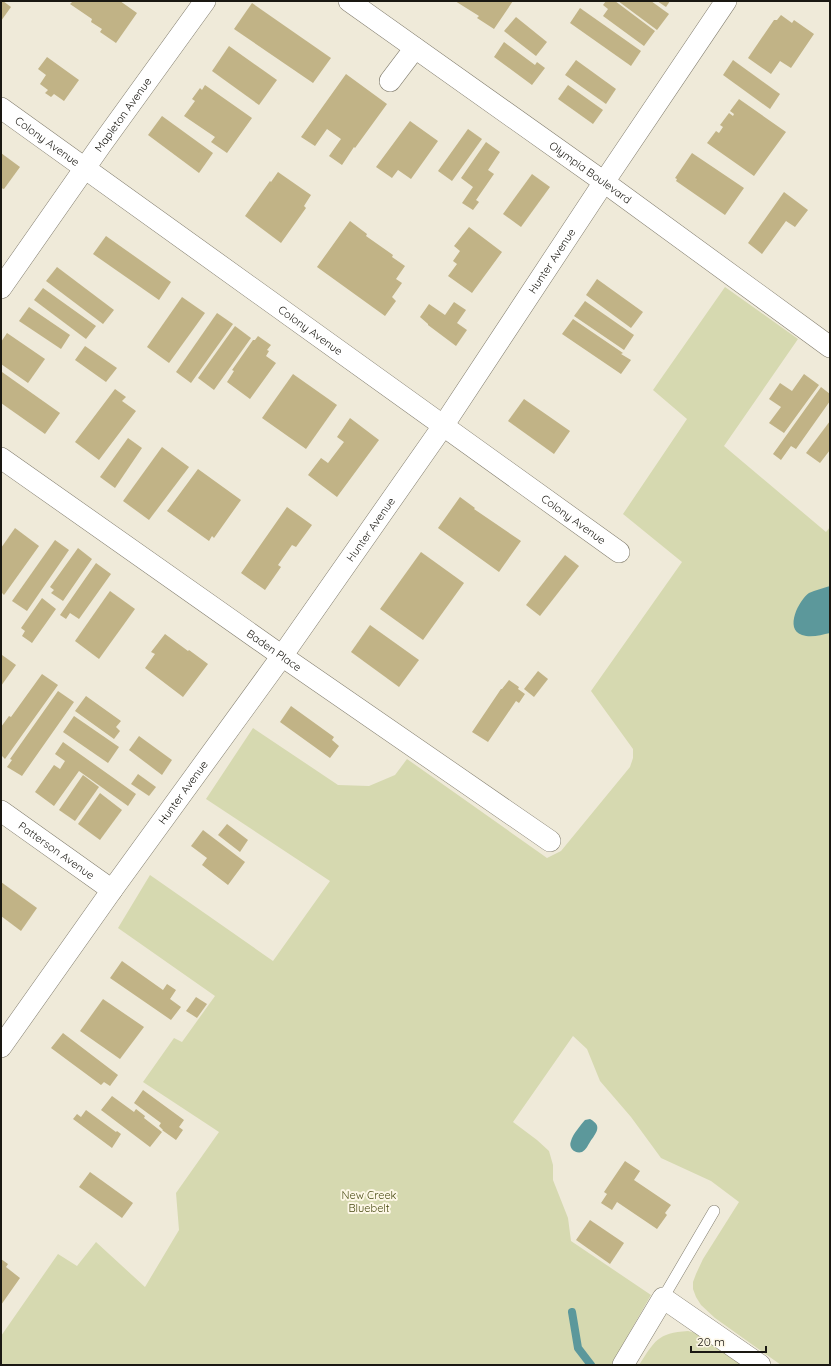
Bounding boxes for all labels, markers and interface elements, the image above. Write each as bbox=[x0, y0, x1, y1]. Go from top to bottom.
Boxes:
street label: Mapleton Avenue bbox=[91, 75, 155, 155]
street label: Colony Avenue bbox=[12, 113, 82, 169]
street label: Olympia Boulevard bbox=[547, 138, 634, 207]
street label: Hunter Avenue bbox=[525, 226, 578, 296]
street label: Colony Avenue bbox=[275, 302, 345, 358]
street label: Colony Avenue bbox=[539, 491, 609, 547]
street label: Hunter Avenue bbox=[343, 495, 398, 564]
street label: Baden Place bbox=[244, 626, 304, 674]
street label: Hunter Avenue bbox=[155, 758, 211, 827]
street label: Patterson Avenue bbox=[16, 819, 97, 882]
park label: New Creek Bluebelt bbox=[342, 1188, 397, 1215]
scale bar bbox=[691, 1328, 766, 1354]
text: 20 m bbox=[697, 1334, 725, 1349]

